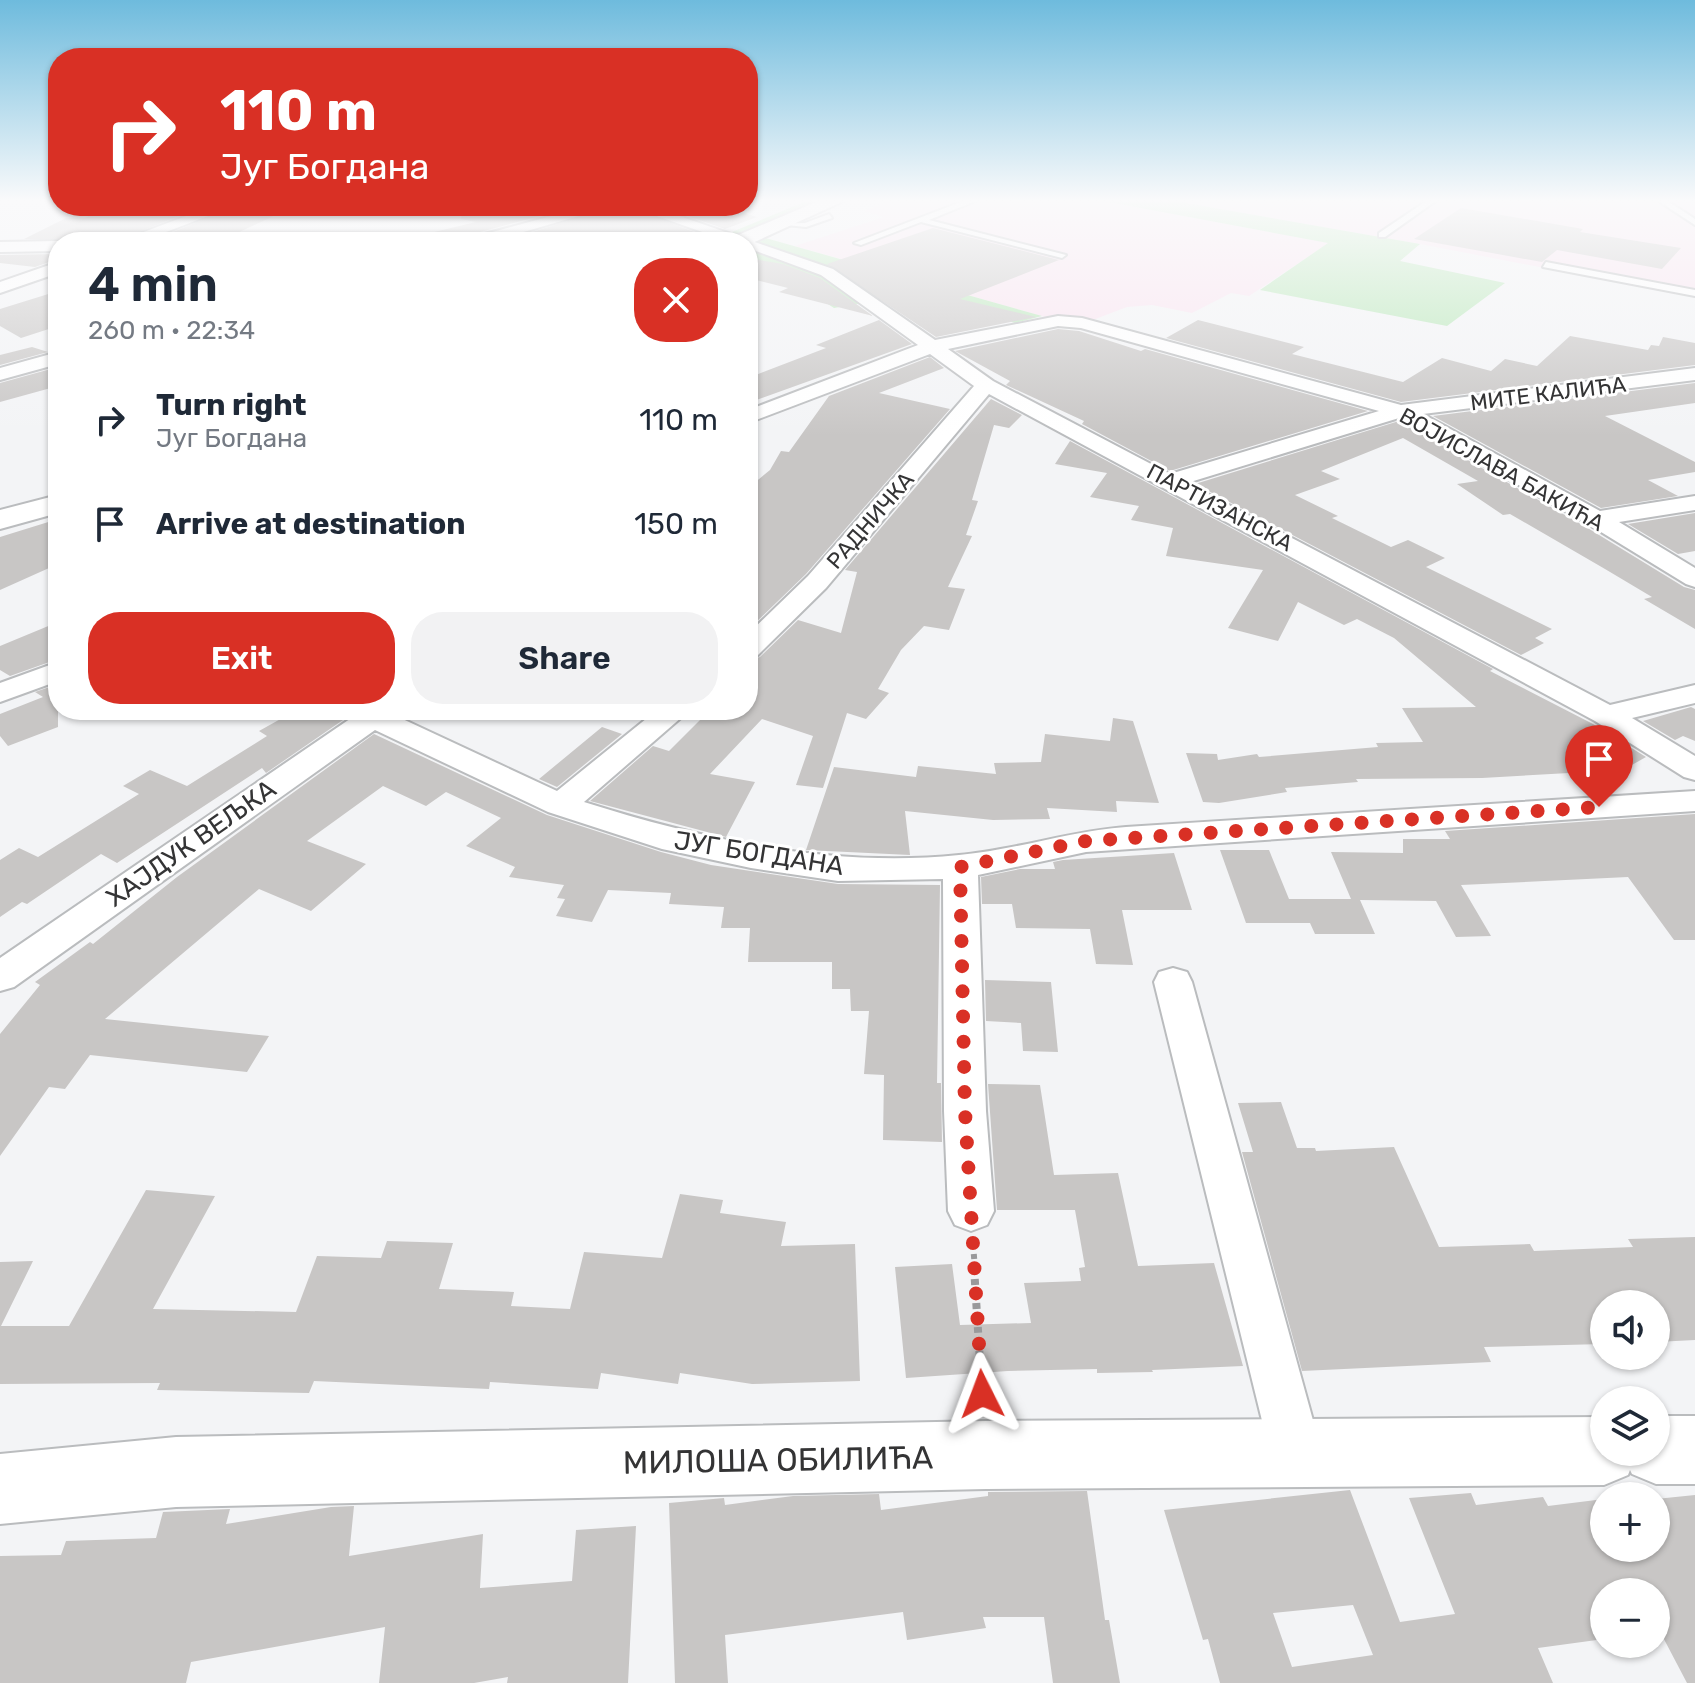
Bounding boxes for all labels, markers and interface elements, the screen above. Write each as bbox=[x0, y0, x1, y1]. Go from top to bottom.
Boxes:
text: 110 m bbox=[220, 78, 377, 144]
icon: right bbox=[88, 80, 192, 184]
text: Југ Богдана bbox=[220, 145, 429, 188]
text: 4 min bbox=[88, 256, 218, 313]
button: close bbox=[634, 258, 718, 342]
text: 260 m · 22:34 bbox=[88, 315, 255, 346]
street label: МИТЕ КАЛИЋА bbox=[1469, 371, 1628, 416]
text: Turn right bbox=[156, 387, 307, 423]
icon: right bbox=[88, 398, 132, 442]
text: 110 m bbox=[639, 402, 718, 438]
street label: ВОЈИСЛАВА БАКИЋА bbox=[1395, 402, 1609, 537]
text: Југ Богдана bbox=[156, 423, 307, 454]
street label: ПАРТИЗАНСКА bbox=[1142, 458, 1298, 557]
street label: РАДНИЧКА bbox=[821, 466, 920, 574]
icon: arrive bbox=[88, 502, 132, 546]
text: Arrive at destination bbox=[156, 506, 466, 542]
text: 150 m bbox=[634, 506, 718, 542]
button: Exit bbox=[88, 612, 395, 704]
button: Share bbox=[411, 612, 718, 704]
pin bbox=[1565, 725, 1633, 807]
icon: arrive bbox=[1577, 737, 1621, 781]
street label: ХАЈДУК ВЕЉКА bbox=[100, 773, 282, 913]
street label: ЈУГ БОГДАНА bbox=[672, 825, 846, 882]
map controls bbox=[1590, 1290, 1670, 1658]
button: sound bbox=[1590, 1290, 1670, 1370]
position arrow bbox=[940, 1352, 1024, 1436]
button: layers bbox=[1590, 1386, 1670, 1466]
street label: МИЛОША ОБИЛИЋА bbox=[623, 1438, 933, 1482]
button: + bbox=[1590, 1482, 1670, 1562]
button: − bbox=[1590, 1578, 1670, 1658]

